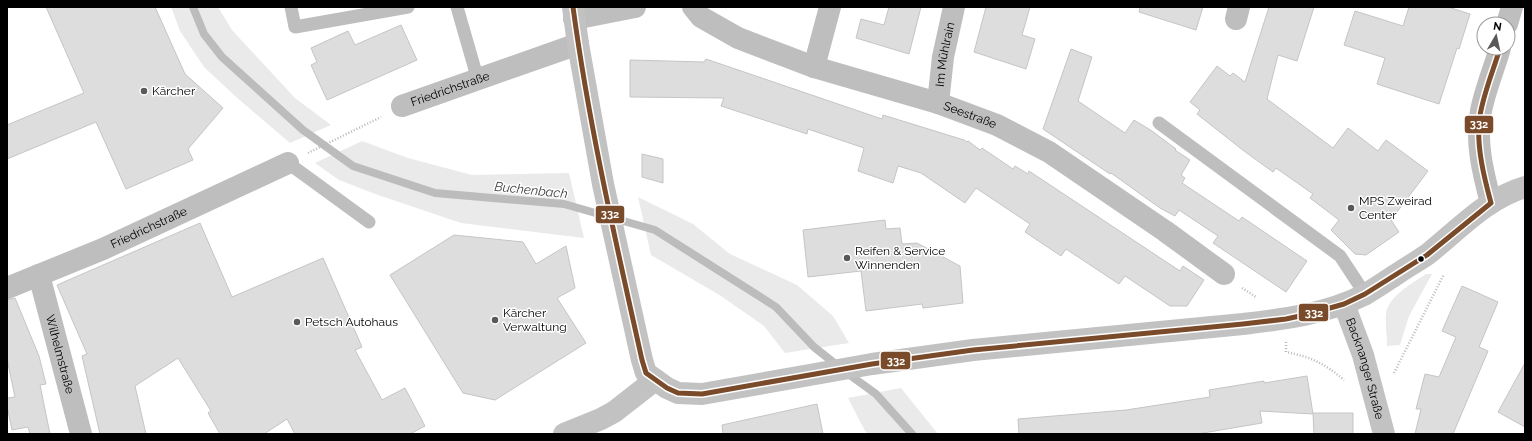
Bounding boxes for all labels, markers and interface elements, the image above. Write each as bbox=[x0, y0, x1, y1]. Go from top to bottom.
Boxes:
north arrow bbox=[1476, 16, 1516, 56]
text: N bbox=[1492, 20, 1503, 34]
street label: Im Mühlrain bbox=[933, 21, 957, 88]
street label: Friedrichstraße bbox=[409, 69, 491, 109]
place label: Kärcher bbox=[152, 84, 196, 98]
marker: Kärcher bbox=[139, 86, 149, 96]
street label: Seestraße bbox=[942, 99, 999, 131]
line badge: 332 bbox=[1464, 115, 1494, 134]
text: 332 bbox=[1470, 118, 1488, 131]
water label: Buchenbach bbox=[494, 179, 568, 201]
place label: MPS Zweirad Center bbox=[1359, 194, 1432, 222]
marker: MPS Zweirad Center bbox=[1346, 203, 1356, 213]
street label: Friedrichstraße bbox=[108, 204, 189, 252]
line badge: 332 bbox=[595, 205, 625, 224]
text: 332 bbox=[601, 208, 619, 221]
place label: Reifen & Service Winnenden bbox=[855, 244, 945, 272]
marker: Reifen & Service Winnenden bbox=[842, 253, 852, 263]
unlabelled marker bbox=[1416, 254, 1426, 264]
line badge: 332 bbox=[1298, 303, 1329, 322]
place label: Kärcher Verwaltung bbox=[503, 306, 567, 334]
text: 332 bbox=[1305, 307, 1323, 320]
street label: Wilhelmstraße bbox=[43, 313, 77, 395]
place label: Petsch Autohaus bbox=[305, 315, 398, 329]
marker: Kärcher Verwaltung bbox=[490, 315, 500, 325]
street label: Backnanger Straße bbox=[1343, 316, 1387, 421]
marker: Petsch Autohaus bbox=[292, 317, 302, 327]
line badge: 332 bbox=[880, 351, 911, 370]
text: 332 bbox=[887, 355, 905, 368]

